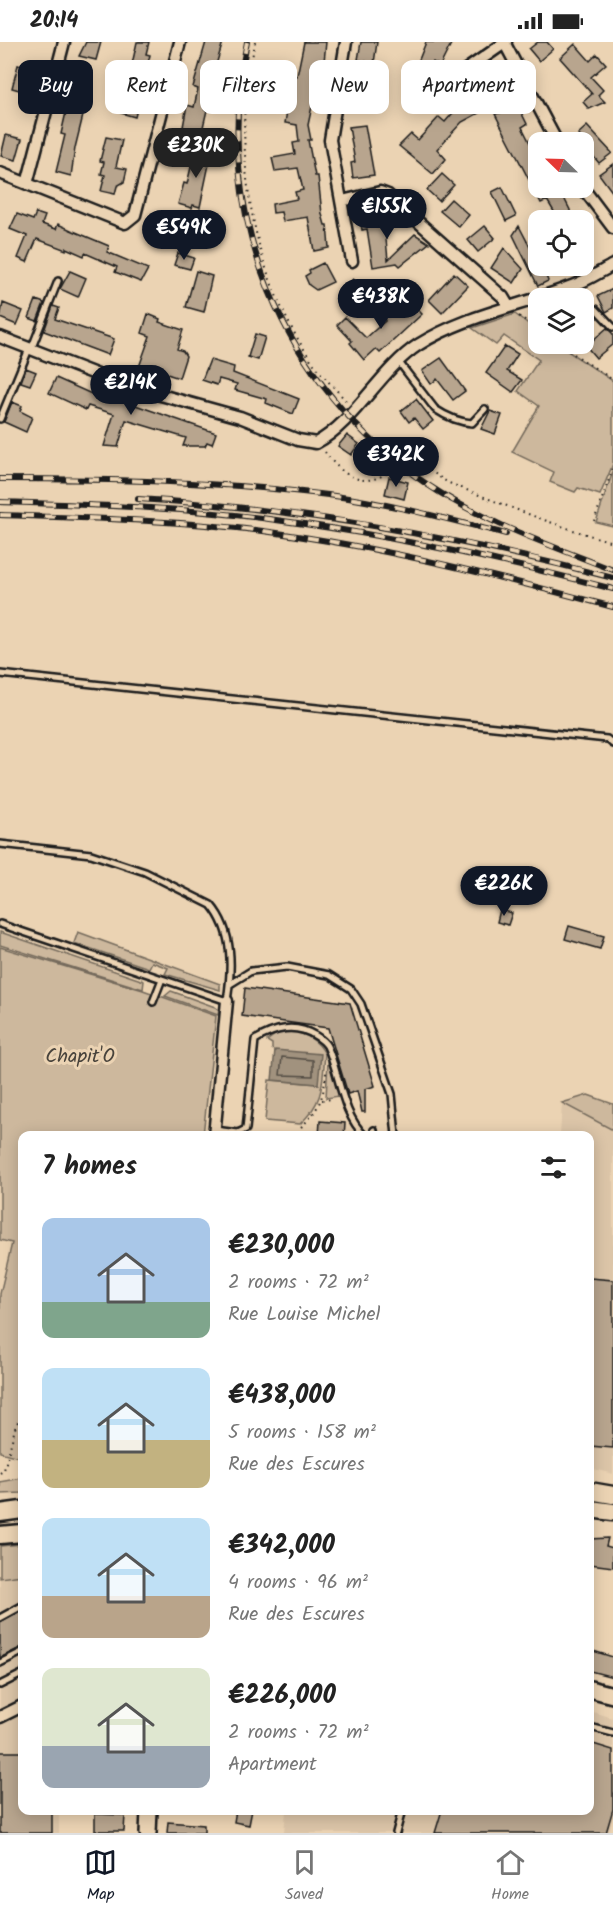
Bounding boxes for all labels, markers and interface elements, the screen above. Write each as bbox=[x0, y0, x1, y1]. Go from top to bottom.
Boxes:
text: 20:14 bbox=[30, 4, 78, 39]
chip: Buy bbox=[18, 60, 93, 114]
chip: Rent bbox=[105, 60, 188, 114]
chip: Filters bbox=[200, 60, 297, 114]
chip: New bbox=[309, 60, 389, 114]
chip: Apartment bbox=[401, 60, 536, 114]
pin: €230K bbox=[154, 128, 238, 179]
text: €230K bbox=[167, 131, 225, 163]
north arrow bbox=[528, 132, 594, 198]
map controls bbox=[528, 132, 594, 354]
pin: €155K bbox=[345, 189, 429, 240]
text: €155K bbox=[362, 192, 413, 224]
pin: €549K bbox=[142, 210, 226, 261]
button: locate bbox=[528, 210, 594, 276]
text: €549K bbox=[156, 213, 212, 245]
pin: €438K bbox=[339, 279, 423, 330]
text: €438K bbox=[352, 282, 410, 314]
button: layers bbox=[528, 288, 594, 354]
pin: €214K bbox=[89, 365, 173, 416]
text: €214K bbox=[104, 368, 158, 400]
pin: €342K bbox=[354, 437, 438, 488]
text: €342K bbox=[367, 440, 425, 472]
pin: €226K bbox=[462, 866, 546, 917]
text: €226K bbox=[475, 869, 533, 901]
park label: Chapit'O bbox=[45, 1041, 115, 1073]
text: 7 homes bbox=[42, 1146, 137, 1188]
icon: filters bbox=[537, 1151, 570, 1184]
text: €230,000 bbox=[228, 1225, 334, 1267]
icon: home bbox=[90, 1242, 162, 1314]
text: 2 rooms · 72 m² bbox=[228, 1267, 369, 1299]
text: Rue Louise Michel bbox=[228, 1299, 380, 1331]
text: €438,000 bbox=[228, 1375, 335, 1417]
icon: home bbox=[90, 1392, 162, 1464]
text: 5 rooms · 158 m² bbox=[228, 1417, 376, 1449]
text: Rue des Escures bbox=[228, 1449, 365, 1481]
text: €342,000 bbox=[228, 1525, 335, 1567]
icon: home bbox=[90, 1542, 162, 1614]
text: 4 rooms · 96 m² bbox=[228, 1567, 368, 1599]
text: Rue des Escures bbox=[228, 1599, 365, 1631]
text: €226,000 bbox=[228, 1675, 336, 1717]
icon: home bbox=[90, 1692, 162, 1764]
text: 2 rooms · 72 m² bbox=[228, 1717, 369, 1749]
text: Apartment bbox=[228, 1749, 317, 1781]
tab: Map bbox=[84, 1846, 117, 1907]
tab: Saved bbox=[285, 1846, 323, 1907]
tab: Home bbox=[491, 1846, 529, 1907]

